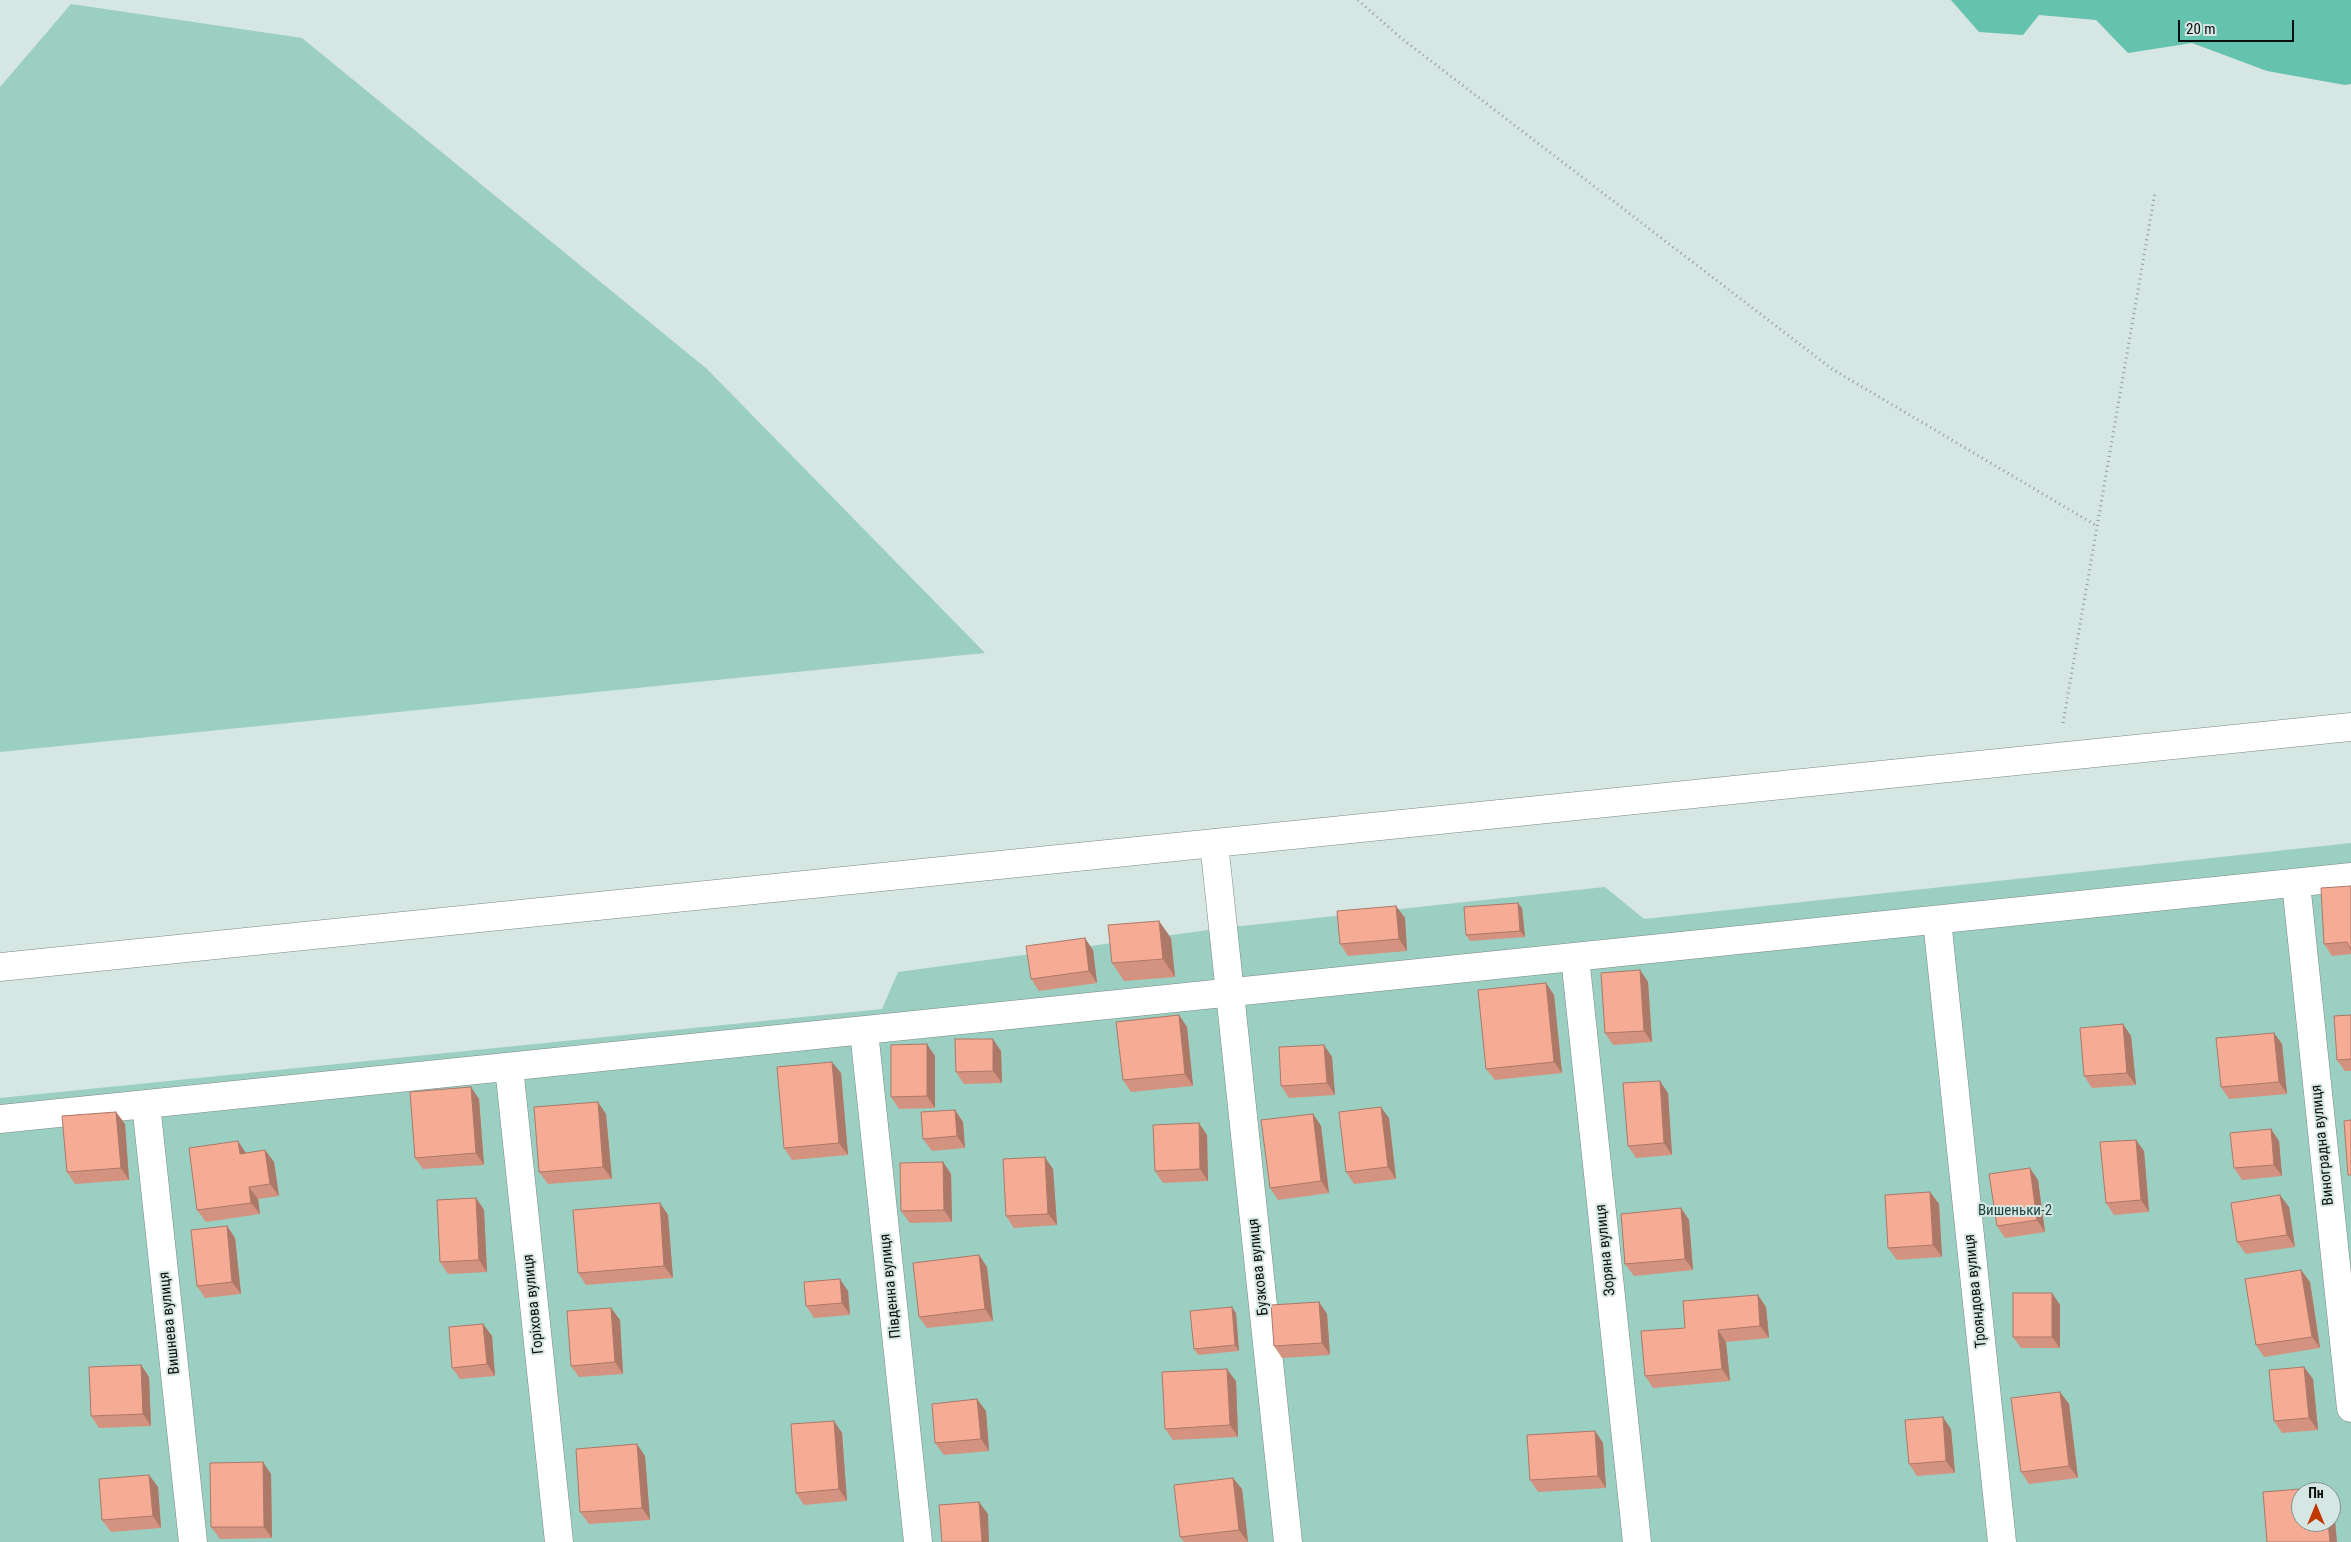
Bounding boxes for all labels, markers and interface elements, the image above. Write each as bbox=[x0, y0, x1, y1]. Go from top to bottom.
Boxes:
scale bar bbox=[2181, 10, 2297, 42]
text: 20 m bbox=[2186, 20, 2216, 38]
street label: Виноградна вулиця bbox=[2308, 1084, 2338, 1206]
park label: Вишеньки-2 bbox=[1978, 1202, 2052, 1220]
street label: Зоряна вулиця bbox=[1592, 1203, 1620, 1297]
street label: Бузкова вулиця bbox=[1245, 1217, 1273, 1317]
street label: Південна вулиця bbox=[877, 1233, 905, 1339]
street label: Трояндова вулиця bbox=[1961, 1233, 1991, 1349]
street label: Горіхова вулиця bbox=[520, 1253, 548, 1355]
street label: Вишнева вулиця bbox=[156, 1271, 184, 1375]
north arrow bbox=[2291, 1482, 2341, 1532]
text: Пн bbox=[2308, 1485, 2324, 1501]

